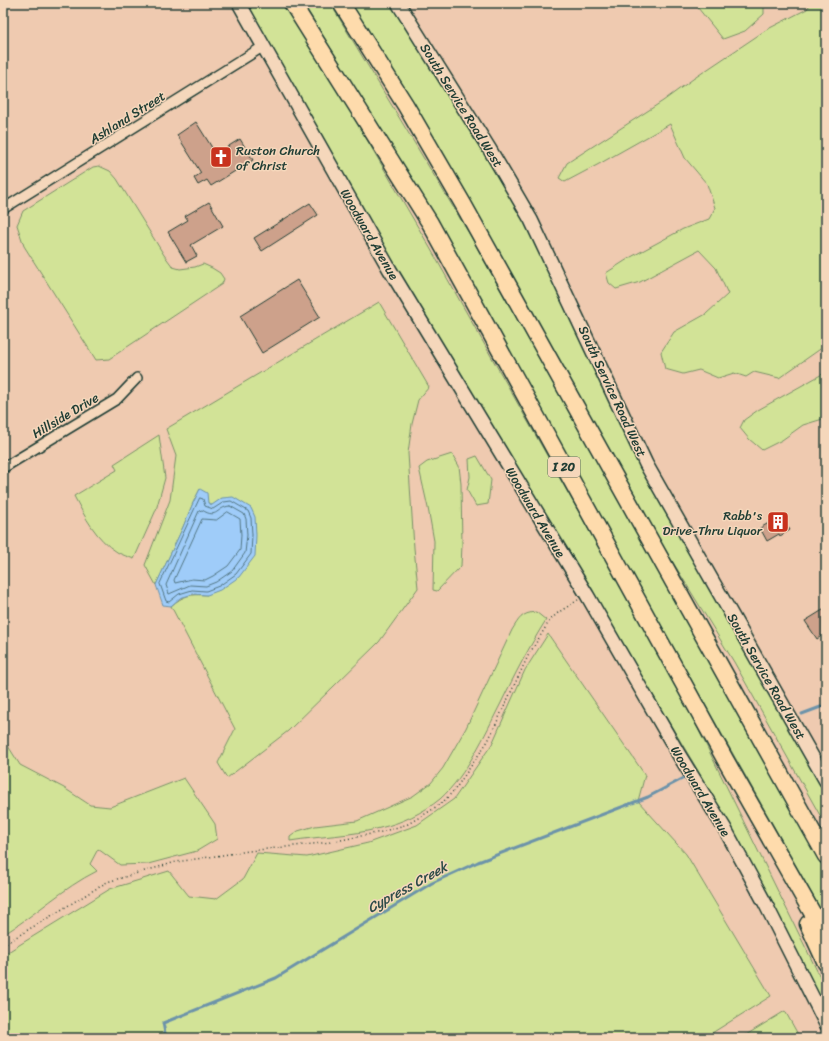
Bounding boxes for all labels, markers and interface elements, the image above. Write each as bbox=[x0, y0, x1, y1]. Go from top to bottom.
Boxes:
street label: South Service Road West bbox=[414, 38, 509, 172]
street label: Ashland Street bbox=[84, 85, 170, 151]
place label: Ruston Church of Christ bbox=[236, 139, 320, 177]
church icon: Ruston Church of Christ bbox=[208, 144, 234, 170]
street label: Woodward Avenue bbox=[334, 184, 405, 284]
street label: South Service Road West bbox=[572, 321, 653, 461]
street label: Hillside Drive bbox=[27, 386, 104, 445]
road number: I 20 bbox=[548, 457, 580, 477]
street label: Woodward Avenue bbox=[499, 462, 572, 562]
place label: Rabb's Drive-Thru Liquor bbox=[662, 504, 763, 542]
building icon: Rabb's Drive-Thru Liquor bbox=[765, 509, 791, 535]
street label: South Service Road West bbox=[721, 609, 812, 744]
street label: Woodward Avenue bbox=[664, 741, 737, 841]
water label: Cypress Creek bbox=[362, 854, 453, 920]

